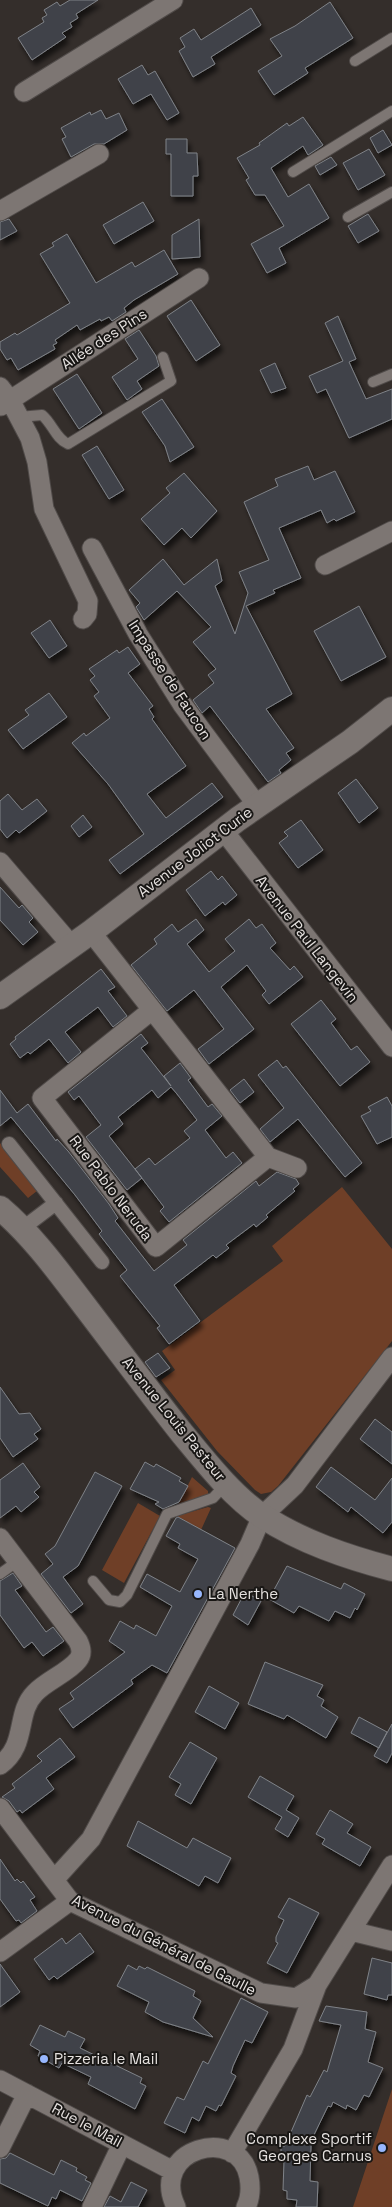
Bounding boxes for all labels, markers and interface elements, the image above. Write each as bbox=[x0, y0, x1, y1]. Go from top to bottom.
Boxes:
street label: Allée des Pins bbox=[57, 304, 150, 373]
street label: Impasse de Faucon bbox=[125, 616, 216, 743]
street label: Avenue Joliot Curie bbox=[134, 802, 256, 901]
street label: Avenue Paul Langevin bbox=[252, 871, 363, 1006]
street label: Rue Pablo Neruda bbox=[66, 1131, 158, 1245]
street label: Avenue Louis Pasteur bbox=[118, 1353, 231, 1485]
place label: La Nerthe bbox=[208, 1584, 278, 1603]
marker: La Nerthe bbox=[192, 1588, 204, 1600]
street label: Avenue du Général de Gaulle bbox=[69, 1890, 260, 1999]
place label: Pizzeria le Mail bbox=[54, 2049, 158, 2068]
marker: Pizzeria le Mail bbox=[38, 2053, 50, 2065]
street label: Rue le Mail bbox=[49, 2098, 126, 2151]
place label: Complexe Sportif Georges Carnus bbox=[246, 2129, 372, 2165]
marker: Complexe Sportif Georges Carnus bbox=[376, 2142, 388, 2154]

